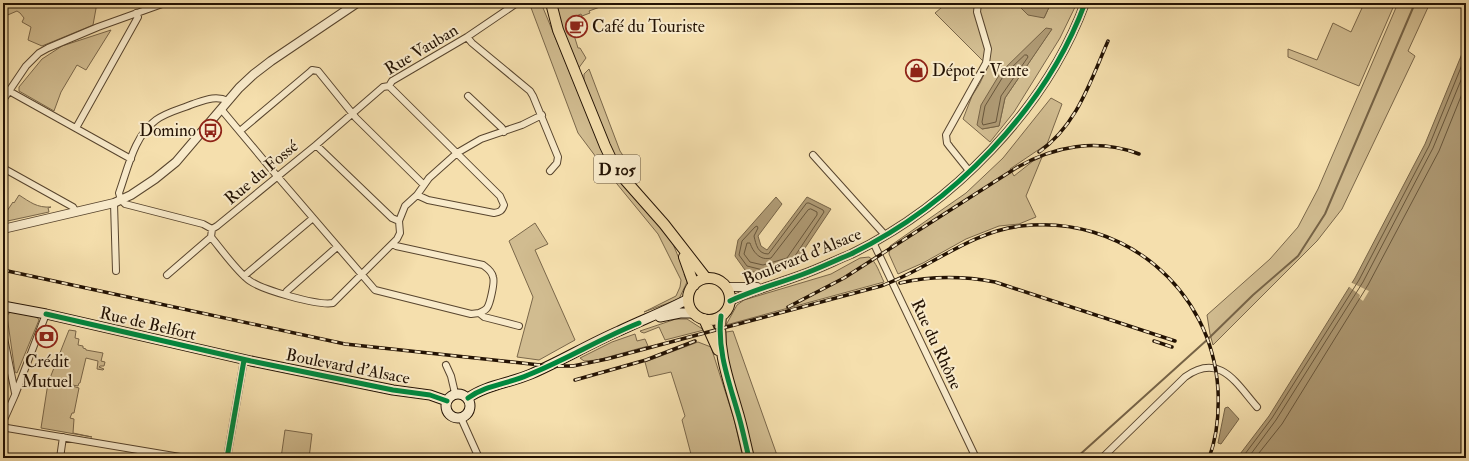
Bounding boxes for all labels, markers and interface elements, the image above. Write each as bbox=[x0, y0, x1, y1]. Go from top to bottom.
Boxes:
cafe icon: Café du Touriste bbox=[564, 13, 590, 39]
place label: Café du Touriste bbox=[592, 16, 705, 37]
street label: Rue Vauban bbox=[381, 19, 462, 80]
shop icon: Dépot - Vente bbox=[904, 57, 930, 83]
place label: Dépot - Vente bbox=[932, 60, 1029, 82]
bus stop icon: Domino bbox=[198, 117, 224, 143]
place label: Domino bbox=[139, 120, 196, 141]
street label: Rue du Fossé bbox=[220, 135, 303, 209]
road number: D 105 bbox=[594, 155, 640, 183]
street label: Boulevard d'Alsace bbox=[740, 223, 865, 290]
street label: Rue du Rhône bbox=[906, 296, 967, 393]
street label: Rue de Belfort bbox=[97, 302, 199, 345]
bank icon: Crédit Mutuel bbox=[34, 324, 60, 350]
street label: Boulevard d'Alsace bbox=[284, 344, 412, 389]
place label: Crédit Mutuel bbox=[22, 351, 73, 392]

